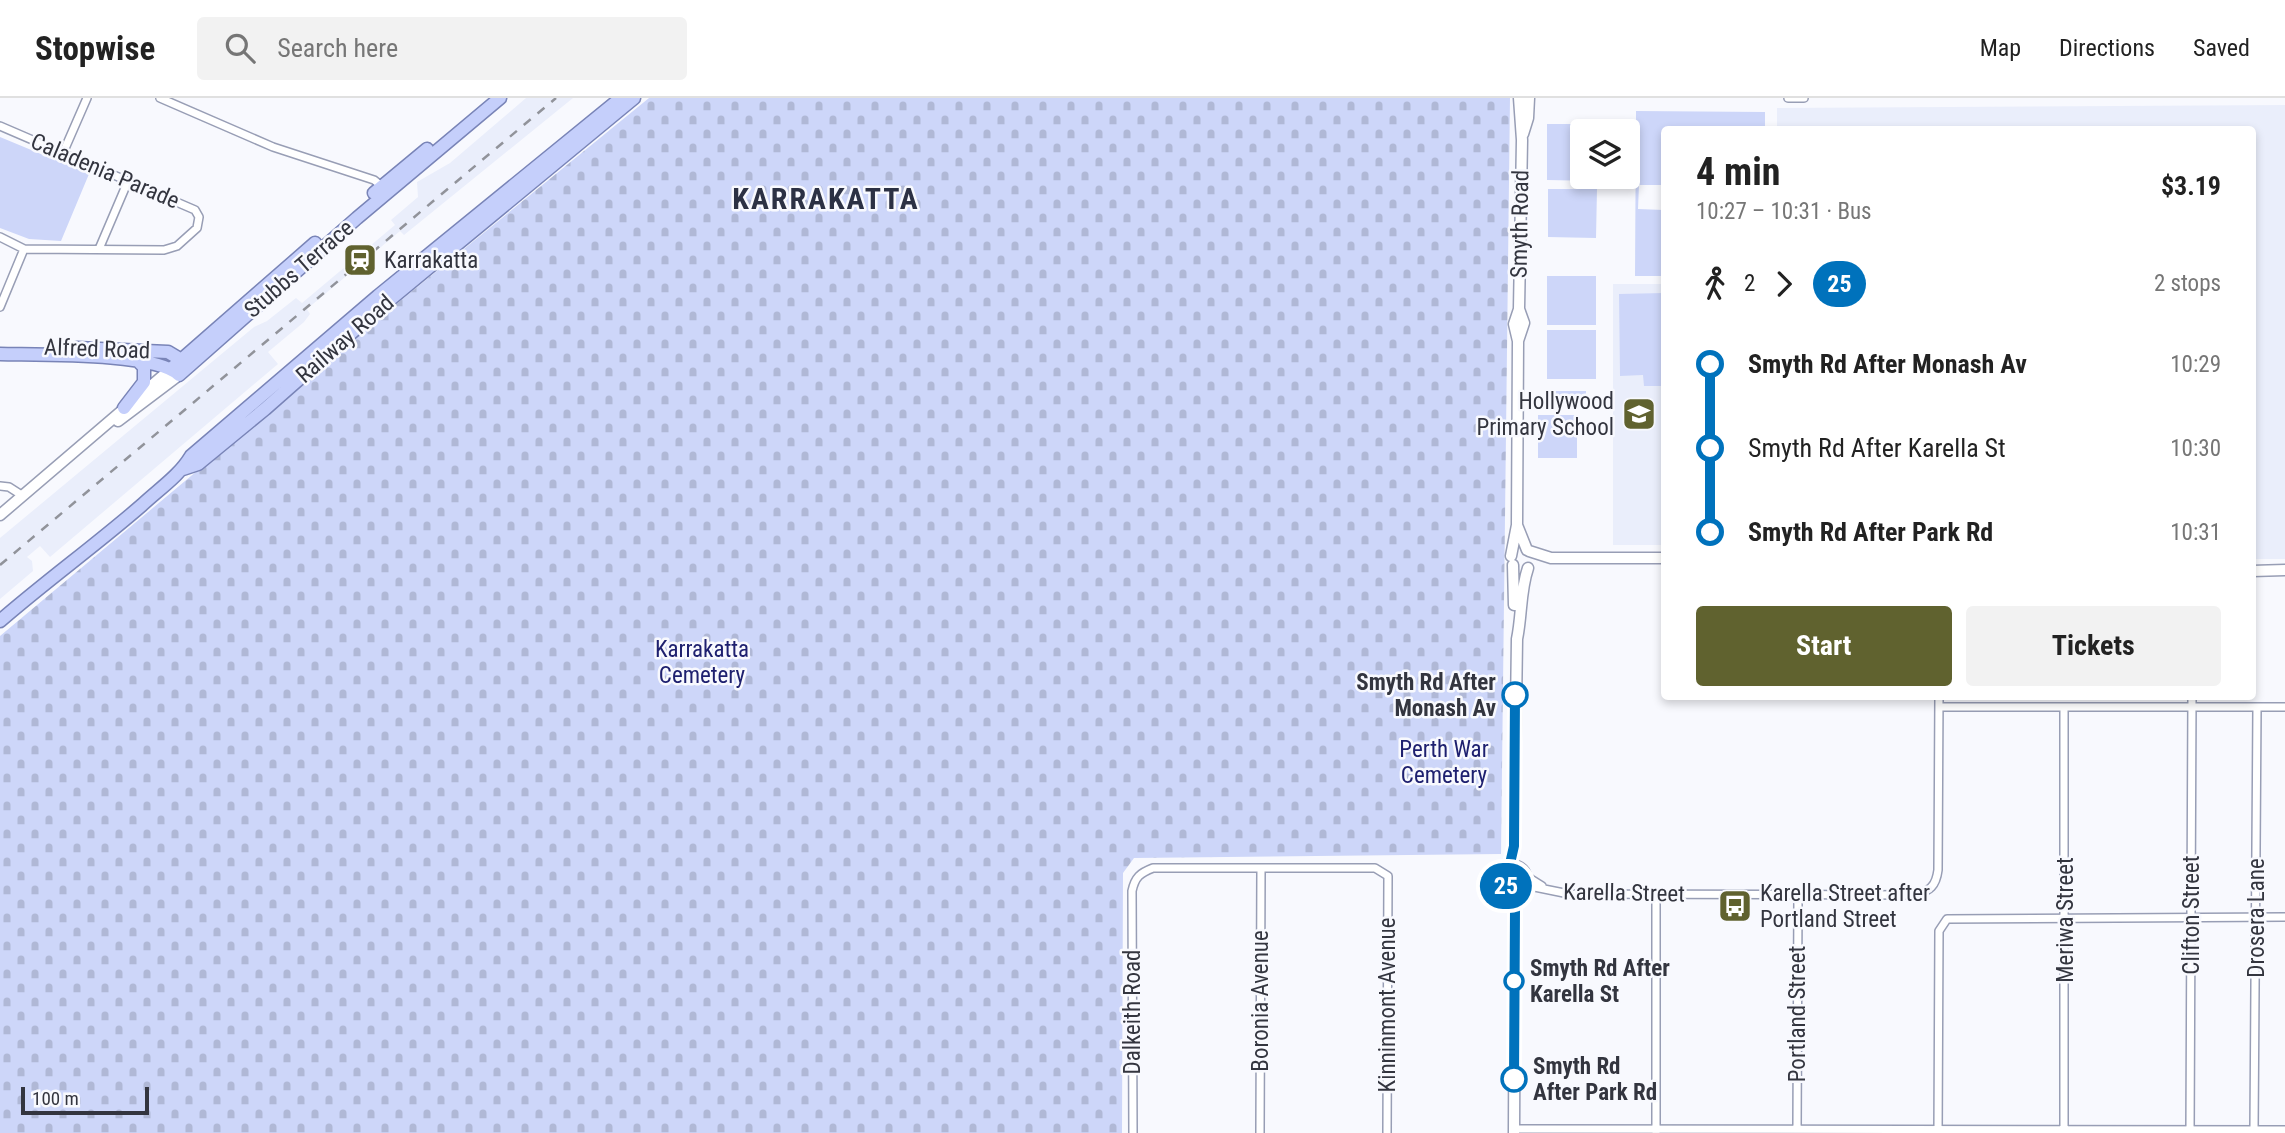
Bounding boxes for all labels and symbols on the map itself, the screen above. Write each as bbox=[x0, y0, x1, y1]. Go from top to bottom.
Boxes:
street label: Caladenia Parade bbox=[27, 128, 183, 214]
street label: Smyth Road bbox=[1506, 170, 1534, 278]
district label: KARRAKATTA bbox=[732, 181, 920, 216]
street label: Stubbs Terrace bbox=[239, 214, 359, 324]
station icon: Karrakatta bbox=[341, 241, 379, 279]
place label: Karrakatta bbox=[384, 247, 478, 274]
street label: Railway Road bbox=[291, 289, 399, 389]
street label: Alfred Road bbox=[43, 334, 151, 364]
place label: Hollywood Primary School bbox=[1477, 388, 1614, 441]
school or university icon: Hollywood Primary School bbox=[1620, 395, 1658, 433]
park label: Karrakatta Cemetery bbox=[655, 636, 749, 689]
place label: Smyth Rd After Monash Av bbox=[1356, 669, 1496, 722]
marker: Smyth Rd After Monash Av bbox=[1502, 682, 1528, 708]
park label: Perth War Cemetery bbox=[1399, 736, 1489, 789]
street label: Clifton Street bbox=[2178, 855, 2205, 975]
street label: Meriwa Street bbox=[2052, 857, 2079, 983]
street label: Drosera Lane bbox=[2243, 858, 2270, 978]
line badge: 25 bbox=[1474, 863, 1538, 909]
street label: Karella Street bbox=[1563, 878, 1685, 908]
place label: Karella Street after Portland Street bbox=[1760, 880, 1930, 933]
bus stop icon: Karella Street after Portland Street bbox=[1716, 887, 1754, 925]
street label: Kinninmont Avenue bbox=[1374, 918, 1401, 1092]
street label: Boronia Avenue bbox=[1247, 930, 1274, 1072]
street label: Portland Street bbox=[1784, 946, 1811, 1082]
street label: Dalkeith Road bbox=[1119, 950, 1146, 1075]
place label: Smyth Rd After Karella St bbox=[1530, 955, 1670, 1008]
marker: Smyth Rd After Karella St bbox=[1504, 971, 1524, 991]
place label: Smyth Rd After Park Rd bbox=[1533, 1053, 1657, 1106]
marker: Smyth Rd After Park Rd bbox=[1501, 1066, 1527, 1092]
scale bar bbox=[21, 1084, 149, 1116]

